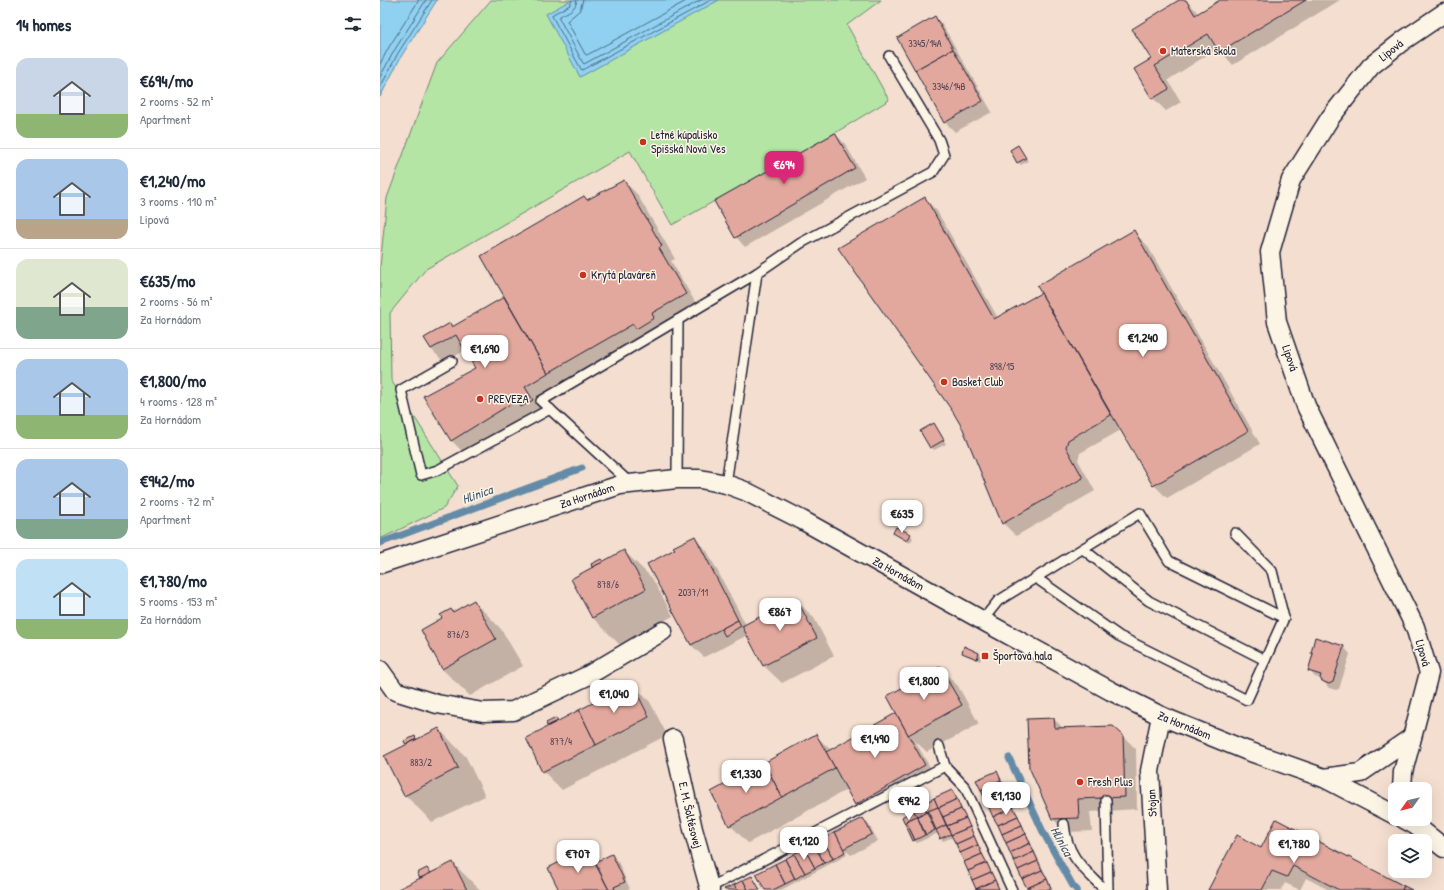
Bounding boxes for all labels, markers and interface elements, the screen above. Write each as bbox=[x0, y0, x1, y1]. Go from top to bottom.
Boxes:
text: 14 homes bbox=[16, 13, 71, 36]
icon: filters bbox=[342, 13, 364, 35]
street label: Lipová bbox=[1375, 35, 1407, 65]
house number: 3345/14A bbox=[908, 37, 942, 50]
place label: Materská škola bbox=[1171, 42, 1236, 59]
marker: Materská škola bbox=[1158, 46, 1168, 56]
text: €694/mo bbox=[140, 69, 193, 92]
icon: home bbox=[48, 74, 96, 122]
house number: 3346/14B bbox=[932, 80, 966, 93]
text: 2 rooms · 52 m² bbox=[140, 92, 213, 110]
text: Apartment bbox=[140, 110, 191, 128]
place label: Letné kúpalisko Spišská Nová Ves bbox=[651, 126, 726, 157]
marker: Letné kúpalisko Spišská Nová Ves bbox=[638, 137, 648, 147]
pin: €694 bbox=[760, 151, 808, 185]
text: €694 bbox=[773, 155, 795, 173]
text: €1,240/mo bbox=[140, 169, 205, 192]
icon: home bbox=[48, 175, 96, 223]
text: 3 rooms · 110 m² bbox=[140, 192, 217, 210]
text: Lipová bbox=[140, 210, 169, 228]
place label: Krytá plaváreň bbox=[591, 266, 656, 283]
text: €635/mo bbox=[140, 269, 195, 292]
marker: Krytá plaváreň bbox=[578, 270, 588, 280]
icon: home bbox=[48, 275, 96, 323]
text: 2 rooms · 56 m² bbox=[140, 292, 213, 310]
text: Za Hornádom bbox=[140, 310, 201, 328]
pin: €1,240 bbox=[1110, 324, 1176, 358]
text: €1,240 bbox=[1128, 328, 1158, 346]
pin: €1,690 bbox=[452, 335, 518, 369]
text: €1,690 bbox=[470, 339, 500, 357]
street label: Lipová bbox=[1278, 342, 1303, 373]
house number: 898/15 bbox=[990, 360, 1015, 373]
text: €1,800/mo bbox=[140, 369, 206, 392]
place label: Basket Club bbox=[952, 373, 1004, 390]
icon: home bbox=[48, 375, 96, 423]
marker: Basket Club bbox=[939, 377, 949, 387]
place label: PREVEZA bbox=[488, 390, 529, 407]
text: 4 rooms · 128 m² bbox=[140, 392, 217, 410]
marker: PREVEZA bbox=[475, 394, 485, 404]
text: Za Hornádom bbox=[140, 410, 201, 428]
text: €942/mo bbox=[140, 469, 194, 492]
icon: home bbox=[48, 475, 96, 523]
street label: Za Hornádom bbox=[557, 478, 616, 512]
water label: Hlinica bbox=[459, 480, 497, 508]
text: 2 rooms · 72 m² bbox=[140, 492, 214, 510]
pin: €635 bbox=[878, 500, 926, 534]
text: €635 bbox=[891, 504, 913, 522]
text: Apartment bbox=[140, 510, 191, 528]
street label: Za Hornádom bbox=[870, 552, 927, 594]
text: €1,780/mo bbox=[140, 569, 207, 592]
icon: home bbox=[48, 575, 96, 623]
house number: 878/6 bbox=[597, 578, 619, 591]
house number: 2037/11 bbox=[678, 586, 708, 599]
text: 5 rooms · 153 m² bbox=[140, 592, 217, 610]
pin: €867 bbox=[756, 598, 804, 632]
text: €867 bbox=[768, 602, 792, 620]
text: Za Hornádom bbox=[140, 610, 201, 628]
house number: 876/3 bbox=[447, 628, 470, 641]
street label: Lipová bbox=[1412, 638, 1435, 668]
place label: Športová hala bbox=[993, 647, 1052, 664]
marker: Športová hala bbox=[980, 651, 990, 661]
pin: €1,800 bbox=[891, 667, 957, 701]
text: €1,800 bbox=[909, 671, 939, 689]
pin: €1,040 bbox=[581, 680, 647, 714]
text: €1,040 bbox=[599, 684, 629, 702]
street label: Za Hornádom bbox=[1155, 707, 1214, 744]
pin: €1,490 bbox=[842, 725, 908, 759]
text: €1,490 bbox=[860, 729, 890, 747]
house number: 877/4 bbox=[550, 735, 572, 748]
house number: 883/2 bbox=[410, 756, 432, 769]
pin: €1,330 bbox=[713, 760, 779, 794]
text: €1,330 bbox=[730, 764, 762, 782]
place label: Fresh Plus bbox=[1087, 773, 1133, 790]
marker: Fresh Plus bbox=[1075, 777, 1085, 787]
street label: E. M. Šoltésovej bbox=[675, 780, 707, 850]
pin: €1,130 bbox=[973, 782, 1039, 816]
north arrow bbox=[1388, 782, 1432, 826]
map controls bbox=[1388, 782, 1432, 878]
text: €1,130 bbox=[991, 786, 1021, 804]
pin: €942 bbox=[885, 787, 933, 821]
street label: Stojan bbox=[1142, 789, 1161, 817]
text: €942 bbox=[898, 791, 920, 809]
water label: Hlinica bbox=[1047, 823, 1078, 861]
pin: €1,120 bbox=[771, 827, 837, 861]
pin: €1,780 bbox=[1261, 830, 1327, 864]
text: €1,120 bbox=[789, 831, 819, 849]
text: €1,780 bbox=[1278, 834, 1310, 852]
button: layers bbox=[1388, 834, 1432, 878]
pin: €707 bbox=[554, 840, 602, 874]
text: €707 bbox=[566, 844, 590, 862]

